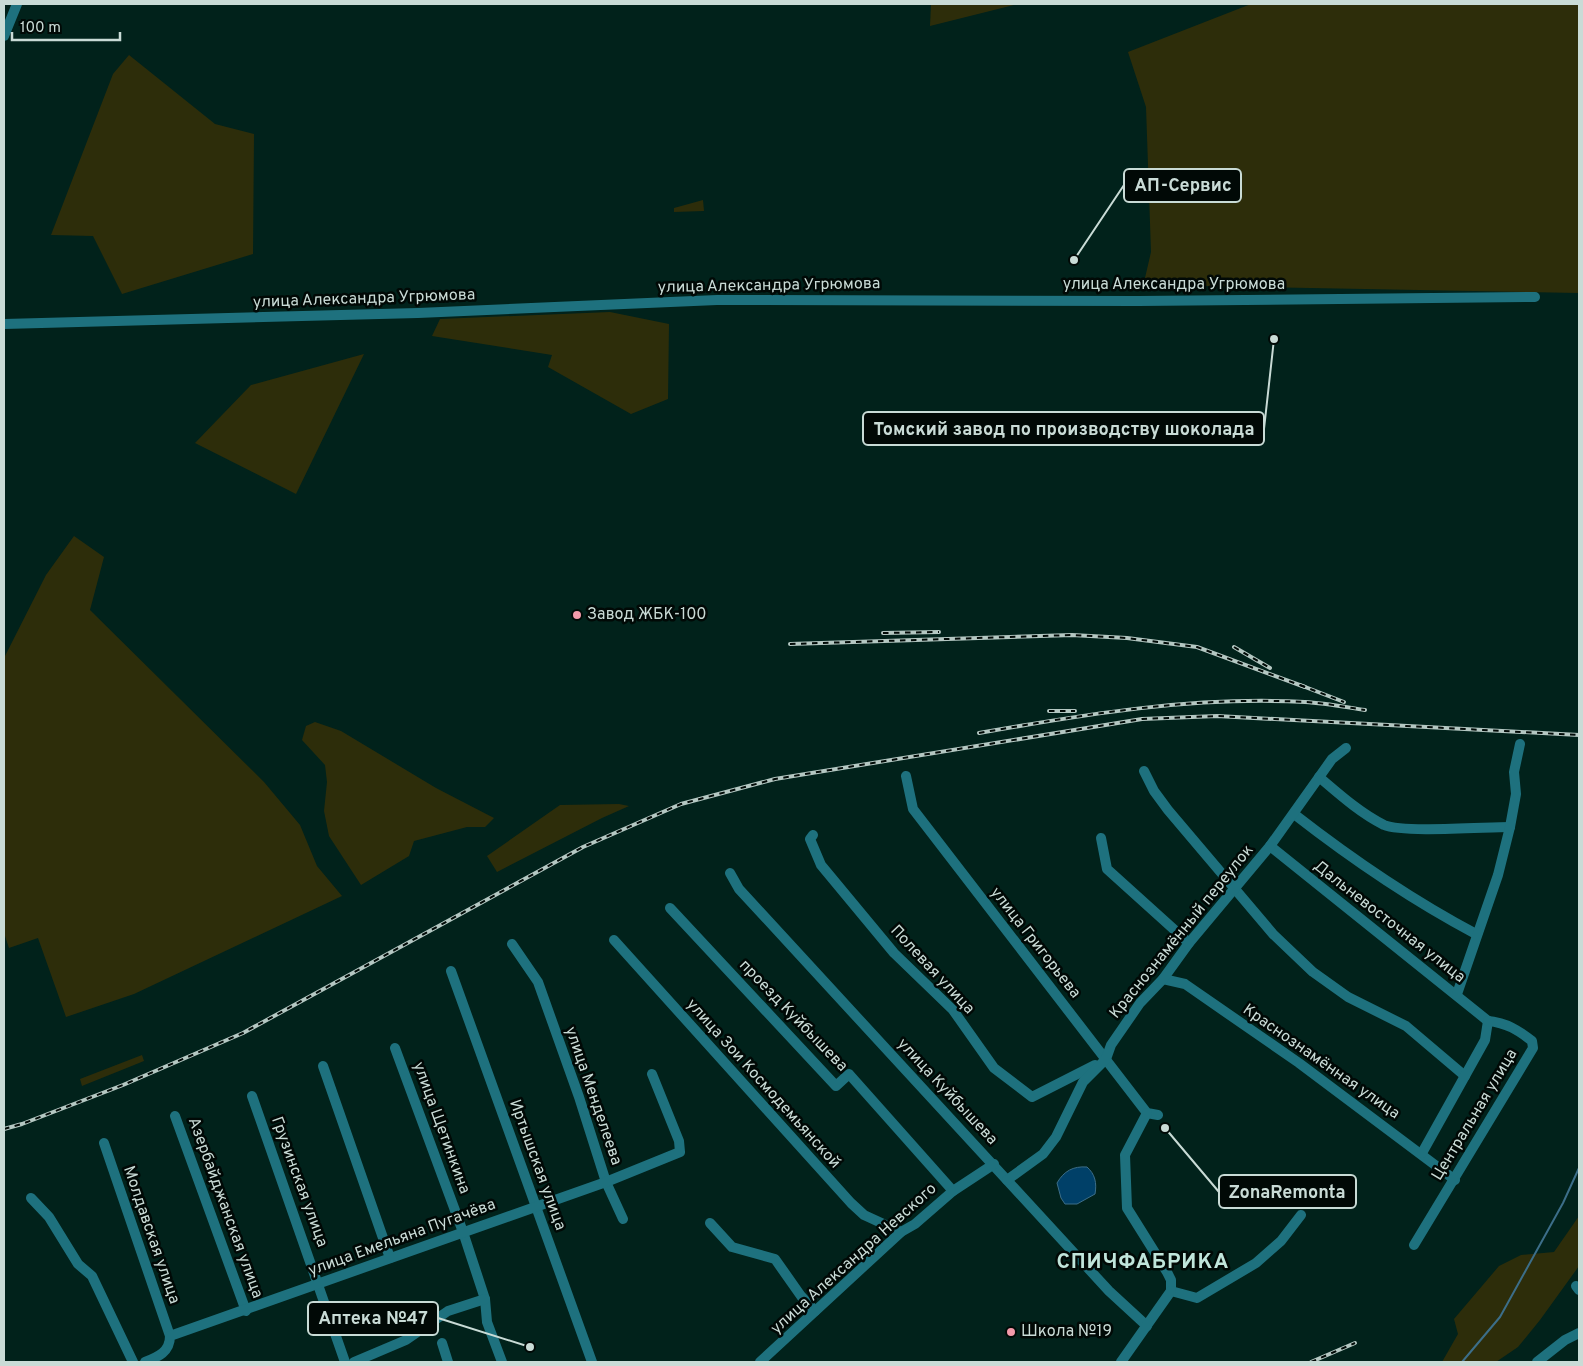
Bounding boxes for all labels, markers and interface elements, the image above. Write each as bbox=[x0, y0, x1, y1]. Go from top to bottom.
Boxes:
scale bar bbox=[12, 10, 120, 42]
text: 100 m bbox=[20, 19, 61, 38]
callout: АП-Сервис bbox=[1124, 169, 1241, 202]
text: АП-Сервис bbox=[1134, 175, 1232, 198]
street label: улица Александра Угрюмова bbox=[658, 274, 880, 298]
street label: улица Александра Угрюмова bbox=[1063, 275, 1285, 295]
street label: улица Александра Угрюмова bbox=[252, 285, 476, 313]
callout: Томский завод по производству шоколада bbox=[863, 412, 1264, 445]
text: Томский завод по производству шоколада bbox=[874, 419, 1254, 442]
place label: Завод ЖБК-100 bbox=[587, 605, 707, 625]
marker: Завод ЖБК-100 bbox=[571, 609, 583, 621]
street label: Краснознамённый переулок bbox=[1106, 841, 1258, 1023]
street label: Дальневосточная улица bbox=[1309, 856, 1469, 988]
street label: улица Григорьева bbox=[985, 883, 1085, 1003]
street label: Полевая улица bbox=[886, 921, 978, 1019]
street label: проезд Куйбышева bbox=[734, 956, 852, 1076]
street label: улица Зои Космодемьянской bbox=[681, 995, 845, 1173]
street label: Краснознамённая улица bbox=[1238, 1000, 1404, 1124]
street label: улица Менделеева bbox=[560, 1024, 626, 1168]
street label: улица Куйбышева bbox=[892, 1035, 1002, 1149]
street label: Центральная улица bbox=[1428, 1046, 1522, 1184]
street label: улица Щетинкина bbox=[408, 1059, 474, 1197]
street label: Иртышская улица bbox=[504, 1097, 570, 1233]
street label: Грузинская улица bbox=[266, 1114, 332, 1250]
street label: Азербайджанская улица bbox=[183, 1115, 267, 1301]
street label: Молдавская улица bbox=[118, 1163, 184, 1307]
callout: ZonaRemonta bbox=[1219, 1175, 1356, 1208]
street label: улица Александра Невского bbox=[767, 1179, 941, 1339]
text: ZonaRemonta bbox=[1228, 1182, 1346, 1205]
street label: улица Емельяна Пугачёва bbox=[306, 1195, 498, 1281]
district label: СПИЧФАБРИКА bbox=[1056, 1249, 1230, 1276]
callout: Аптека №47 bbox=[308, 1302, 438, 1335]
text: Аптека №47 bbox=[318, 1308, 428, 1331]
place label: Школа №19 bbox=[1021, 1322, 1112, 1342]
marker: Школа №19 bbox=[1005, 1326, 1017, 1338]

